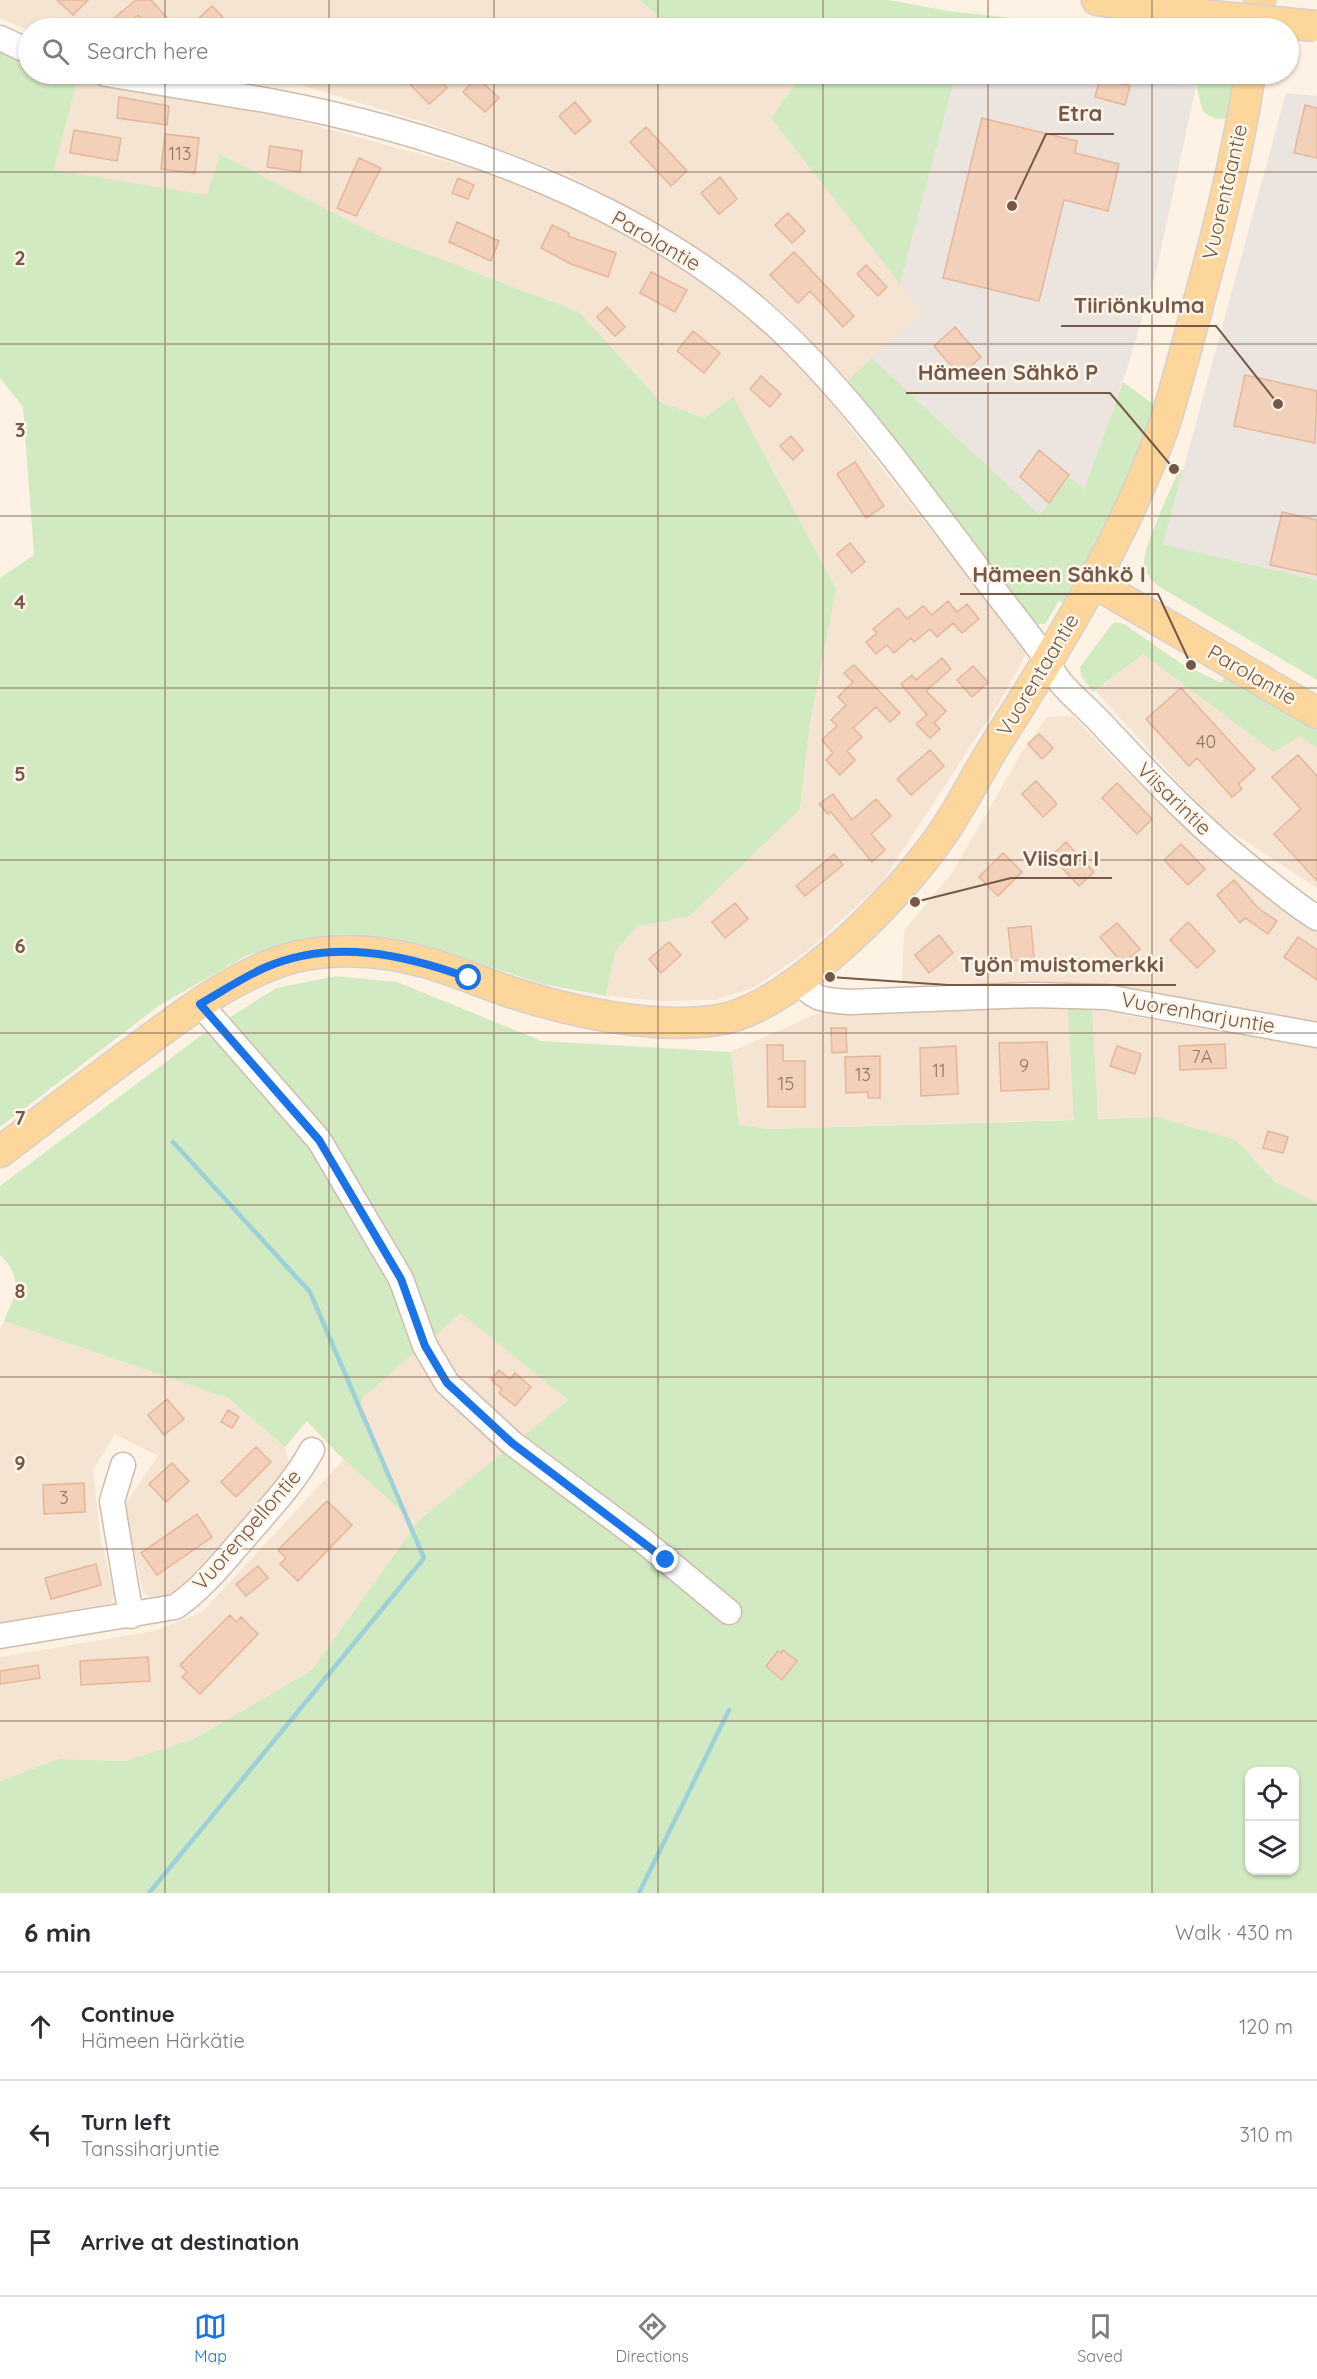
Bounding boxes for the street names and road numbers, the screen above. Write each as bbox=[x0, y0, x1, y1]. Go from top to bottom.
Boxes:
street label: Vuorentaantie bbox=[1196, 121, 1252, 262]
street label: Parolantie bbox=[607, 204, 706, 276]
street label: Vuorentaantie bbox=[990, 608, 1084, 741]
street label: Parolantie bbox=[1203, 638, 1302, 710]
street label: Viisarintie bbox=[1132, 756, 1217, 840]
street label: Vuorenharjuntie bbox=[1119, 986, 1277, 1038]
street label: Vuorenpellontie bbox=[186, 1463, 306, 1595]

